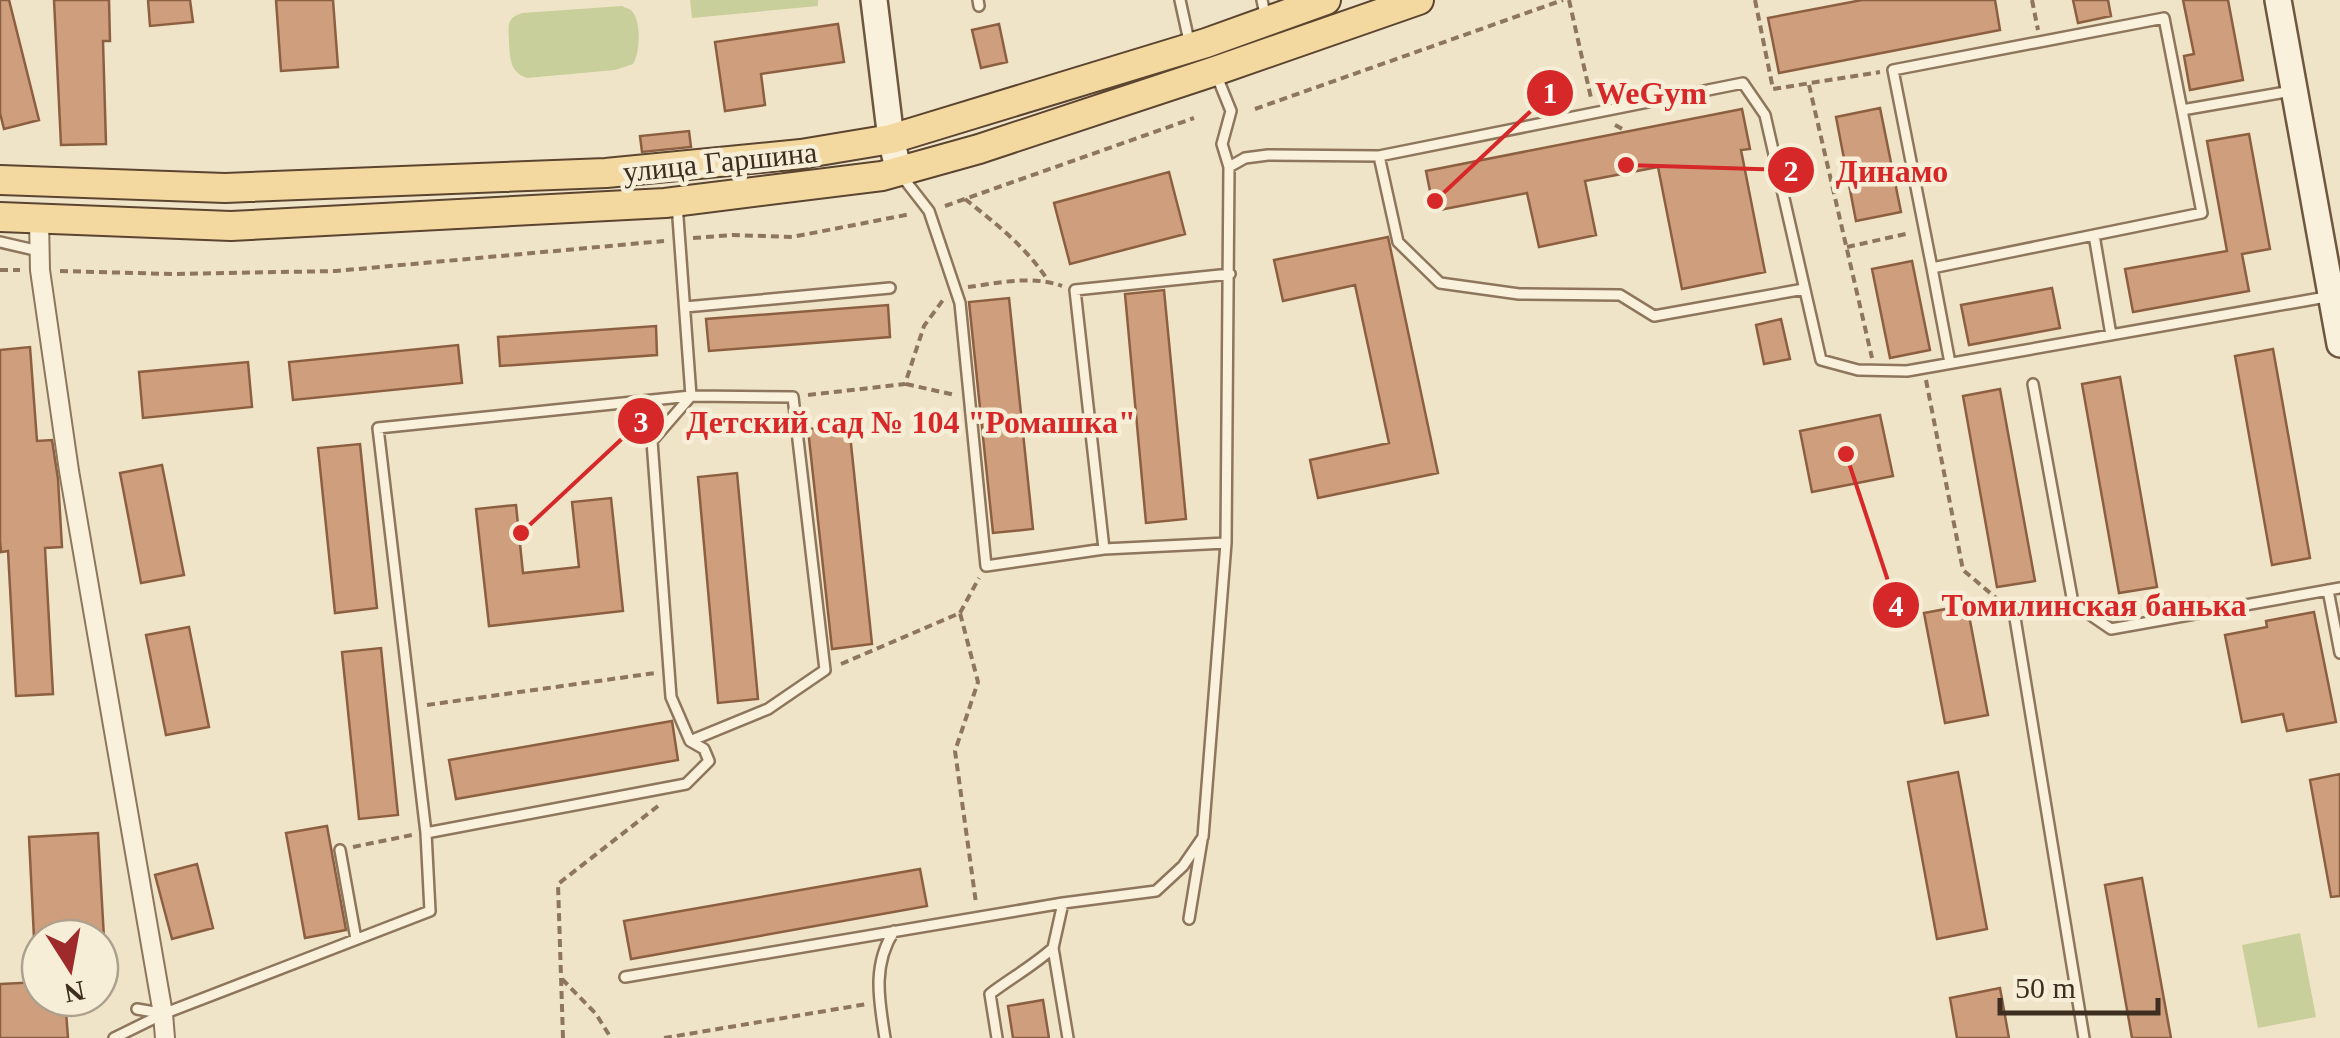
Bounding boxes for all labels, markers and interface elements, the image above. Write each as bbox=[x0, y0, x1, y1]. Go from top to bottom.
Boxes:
callout: WeGym bbox=[1525, 62, 1727, 124]
text: WeGym bbox=[1595, 75, 1707, 111]
text: 1 bbox=[1543, 76, 1558, 109]
street label: улица Гаршина bbox=[621, 135, 819, 188]
callout: Динамо bbox=[1766, 139, 1969, 201]
text: Динамо bbox=[1836, 153, 1948, 189]
text: 2 bbox=[1784, 154, 1799, 187]
callout: Детский сад № 104 "Ромашка" bbox=[616, 390, 1156, 452]
text: Детский сад № 104 "Ромашка" bbox=[686, 404, 1136, 440]
text: 3 bbox=[634, 405, 649, 438]
callout: Томилинская банька bbox=[1871, 574, 2266, 636]
text: Томилинская банька bbox=[1941, 587, 2247, 623]
text: 4 bbox=[1889, 589, 1904, 622]
north arrow bbox=[20, 918, 120, 1018]
scale bar bbox=[2000, 953, 2158, 1015]
text: 50 m bbox=[2015, 971, 2076, 1004]
text: N bbox=[62, 975, 88, 1009]

